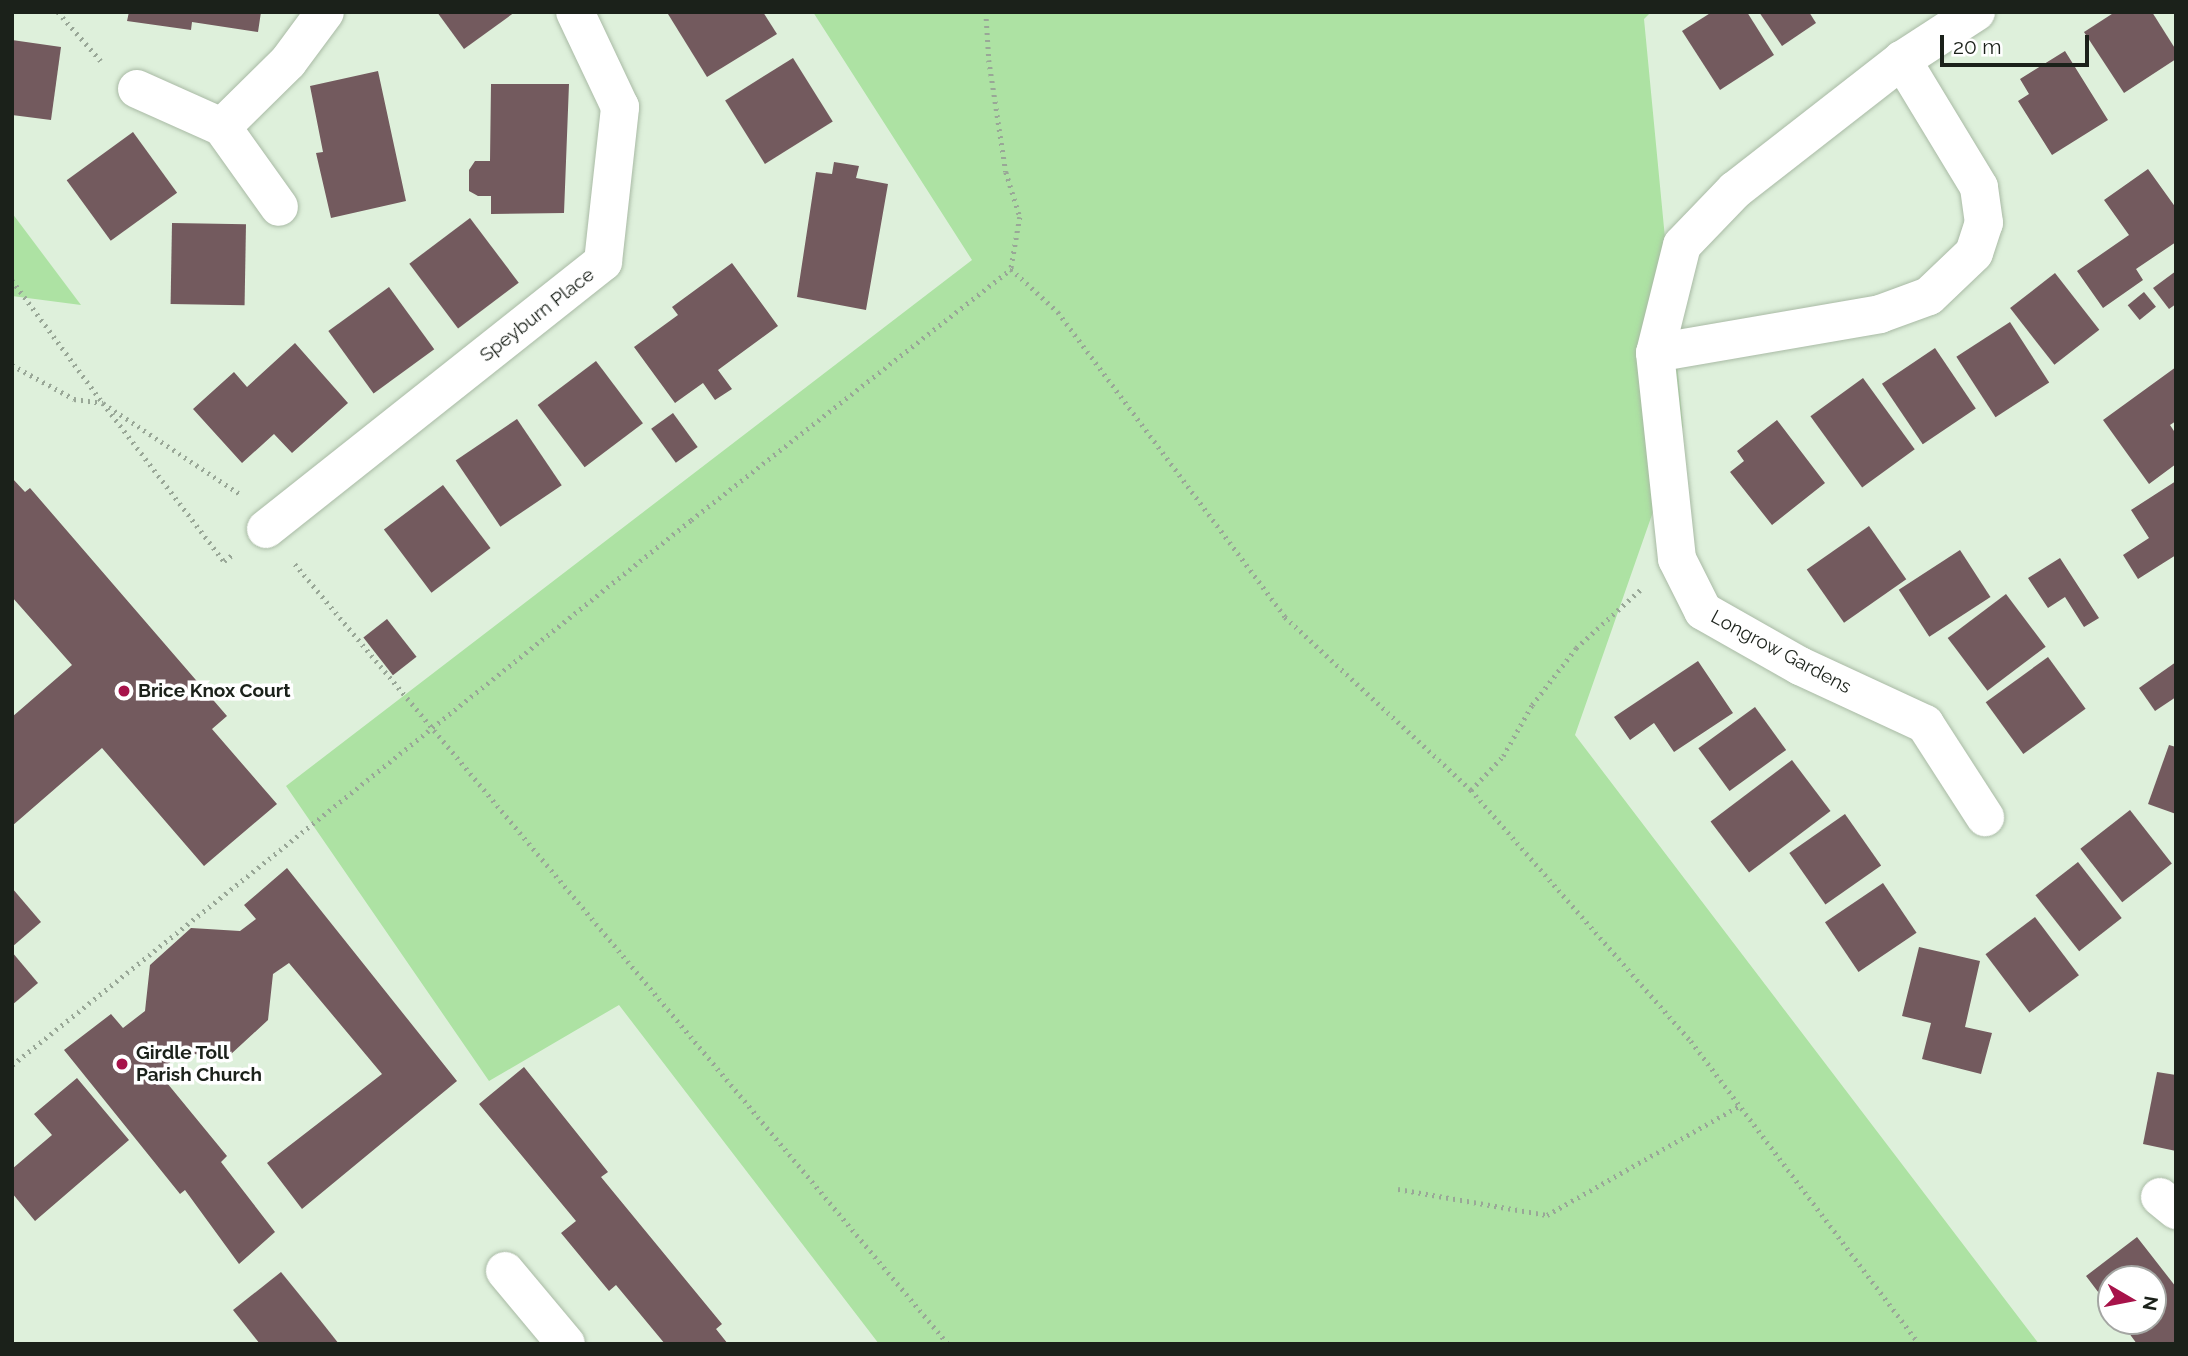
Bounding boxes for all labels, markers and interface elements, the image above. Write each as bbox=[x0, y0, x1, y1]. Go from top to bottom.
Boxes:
scale bar bbox=[1943, 21, 2092, 65]
text: 20 m bbox=[1953, 34, 2001, 59]
street label: Speyburn Place bbox=[475, 263, 599, 367]
street label: Longrow Gardens bbox=[1707, 605, 1855, 699]
place label: Brice Knox Court bbox=[138, 680, 290, 702]
marker: Brice Knox Court bbox=[116, 683, 132, 699]
place label: Girdle Toll Parish Church bbox=[136, 1042, 262, 1086]
marker: Girdle Toll Parish Church bbox=[114, 1056, 130, 1072]
north arrow bbox=[2097, 1265, 2167, 1335]
text: N bbox=[2139, 1294, 2163, 1312]

